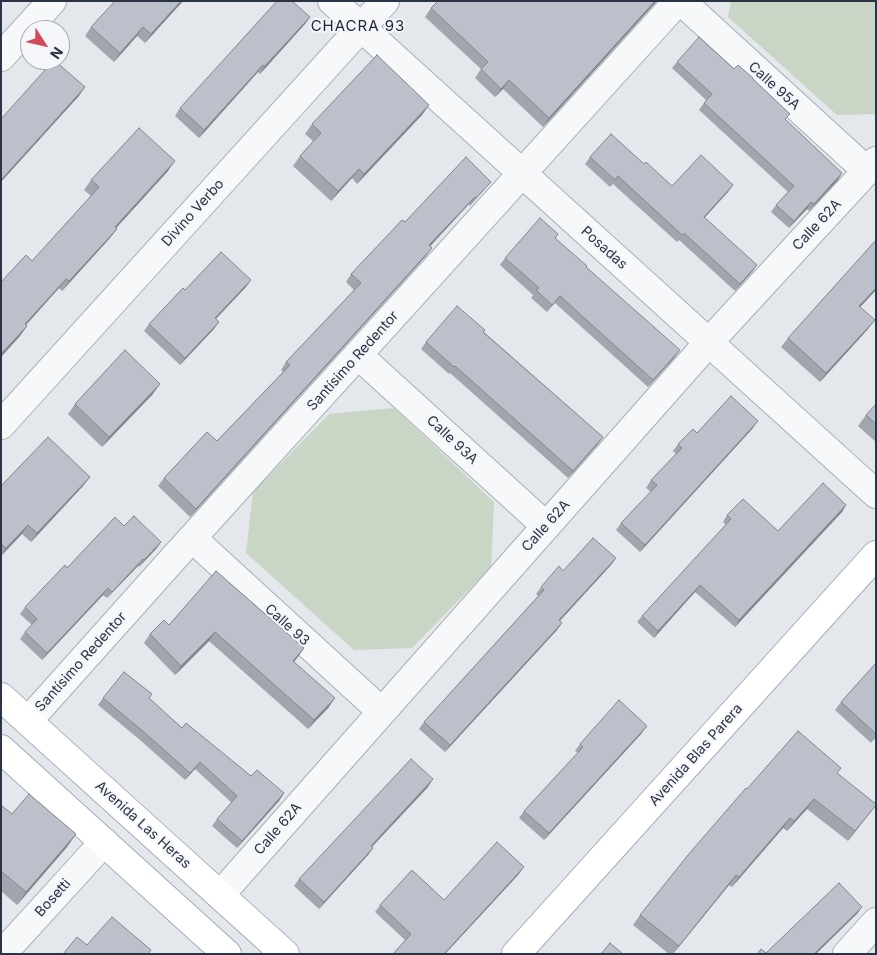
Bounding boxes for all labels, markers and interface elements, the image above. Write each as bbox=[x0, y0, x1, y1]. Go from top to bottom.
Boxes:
district label: CHACRA 93 bbox=[310, 17, 406, 35]
north arrow bbox=[20, 20, 70, 70]
text: N bbox=[47, 44, 67, 63]
street label: Calle 95A bbox=[745, 58, 803, 114]
street label: Divino Verbo bbox=[158, 176, 228, 250]
street label: Calle 62A bbox=[789, 196, 845, 254]
street label: Posadas bbox=[577, 223, 631, 273]
street label: Santísimo Redentor bbox=[304, 308, 402, 414]
street label: Calle 93A bbox=[423, 412, 481, 468]
street label: Calle 62A bbox=[518, 497, 574, 555]
street label: Calle 93 bbox=[261, 601, 313, 649]
street label: Santísimo Redentor bbox=[32, 609, 130, 715]
street label: Avenida Blas Parera bbox=[646, 701, 746, 809]
street label: Avenida Las Heras bbox=[92, 778, 194, 872]
street label: Calle 62A bbox=[251, 799, 305, 859]
street label: Bosetti bbox=[32, 876, 74, 920]

